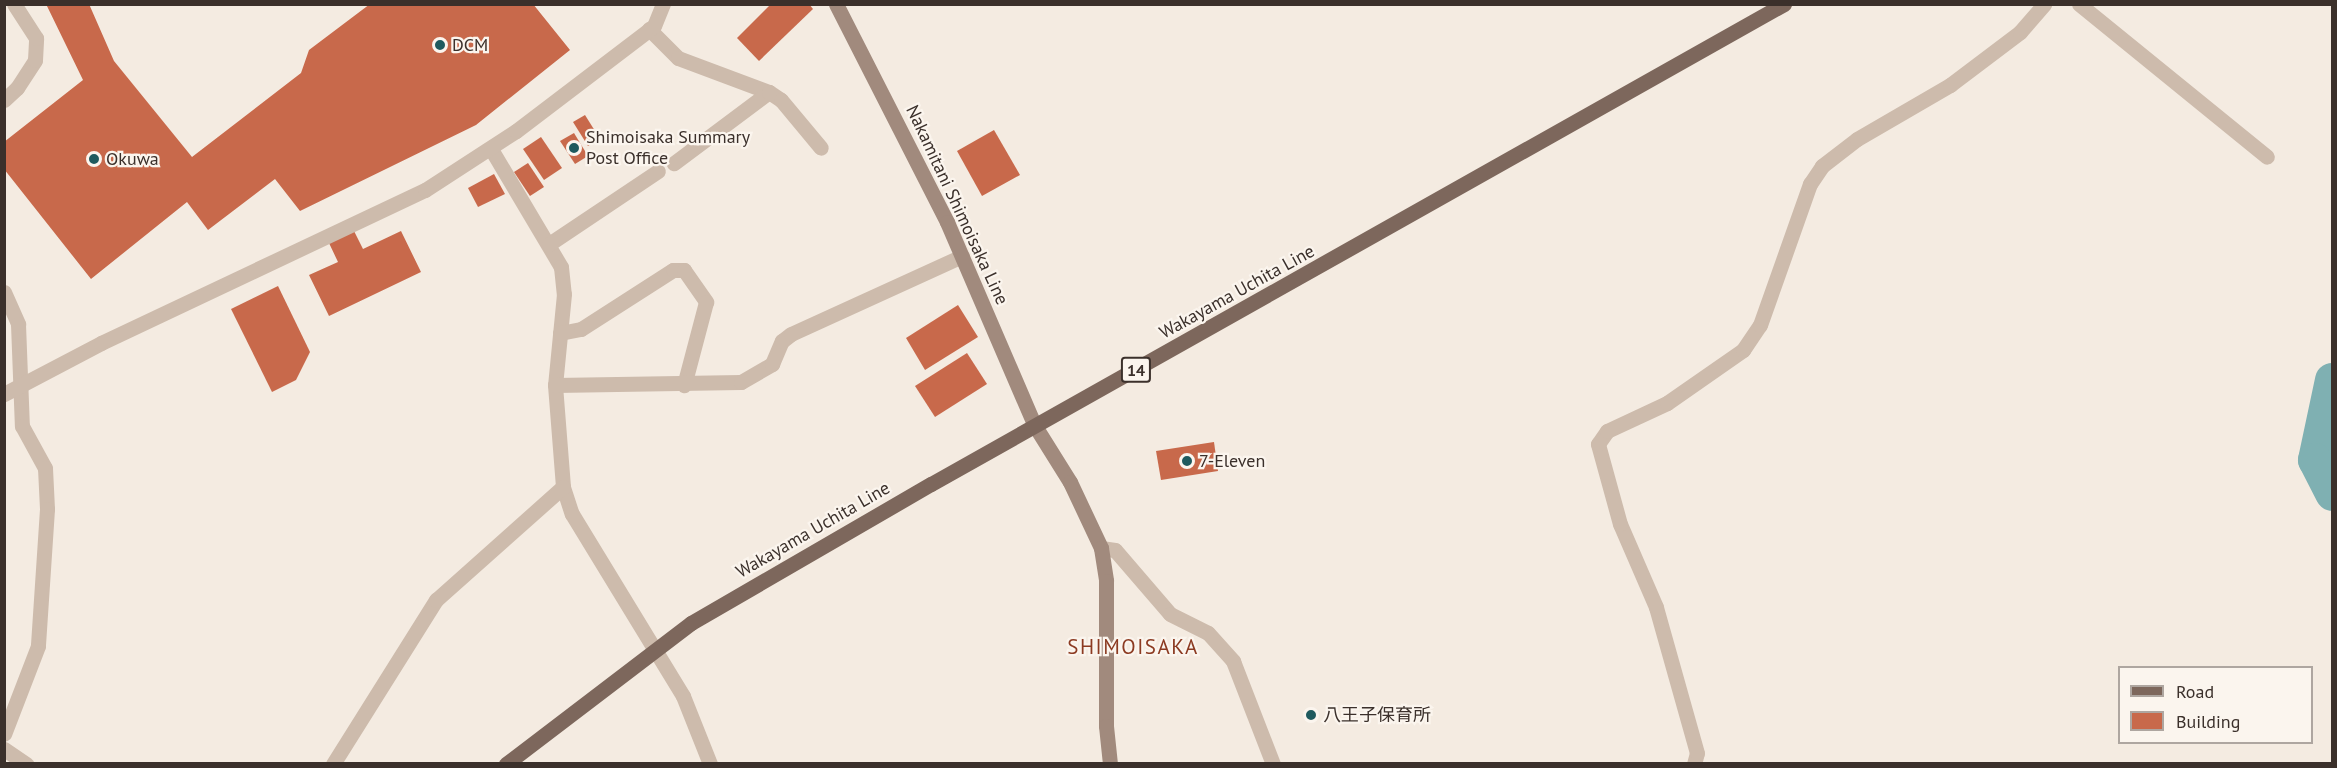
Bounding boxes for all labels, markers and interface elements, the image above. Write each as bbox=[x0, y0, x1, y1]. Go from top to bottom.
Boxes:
place label: DCM bbox=[452, 34, 488, 56]
marker: DCM bbox=[433, 38, 447, 52]
street label: Nakamitani Shimoisaka Line bbox=[901, 102, 1013, 308]
place label: Shimoisaka Summary Post Office bbox=[586, 127, 750, 170]
marker: Shimoisaka Summary Post Office bbox=[567, 141, 581, 155]
place label: Okuwa bbox=[106, 148, 159, 170]
marker: Okuwa bbox=[87, 152, 101, 166]
street label: Wakayama Uchita Line bbox=[1156, 240, 1318, 344]
road number: 14 bbox=[1120, 357, 1152, 383]
place label: 7-Eleven bbox=[1199, 450, 1265, 472]
marker: 7-Eleven bbox=[1180, 454, 1194, 468]
street label: Wakayama Uchita Line bbox=[732, 477, 894, 583]
district label: SHIMOISAKA bbox=[1067, 634, 1199, 660]
legend bbox=[2118, 666, 2313, 744]
text: Road bbox=[2176, 680, 2214, 703]
place label: 八王子保育所 bbox=[1323, 704, 1431, 726]
marker: 八王子保育所 bbox=[1304, 708, 1318, 722]
text: Building bbox=[2176, 710, 2240, 733]

